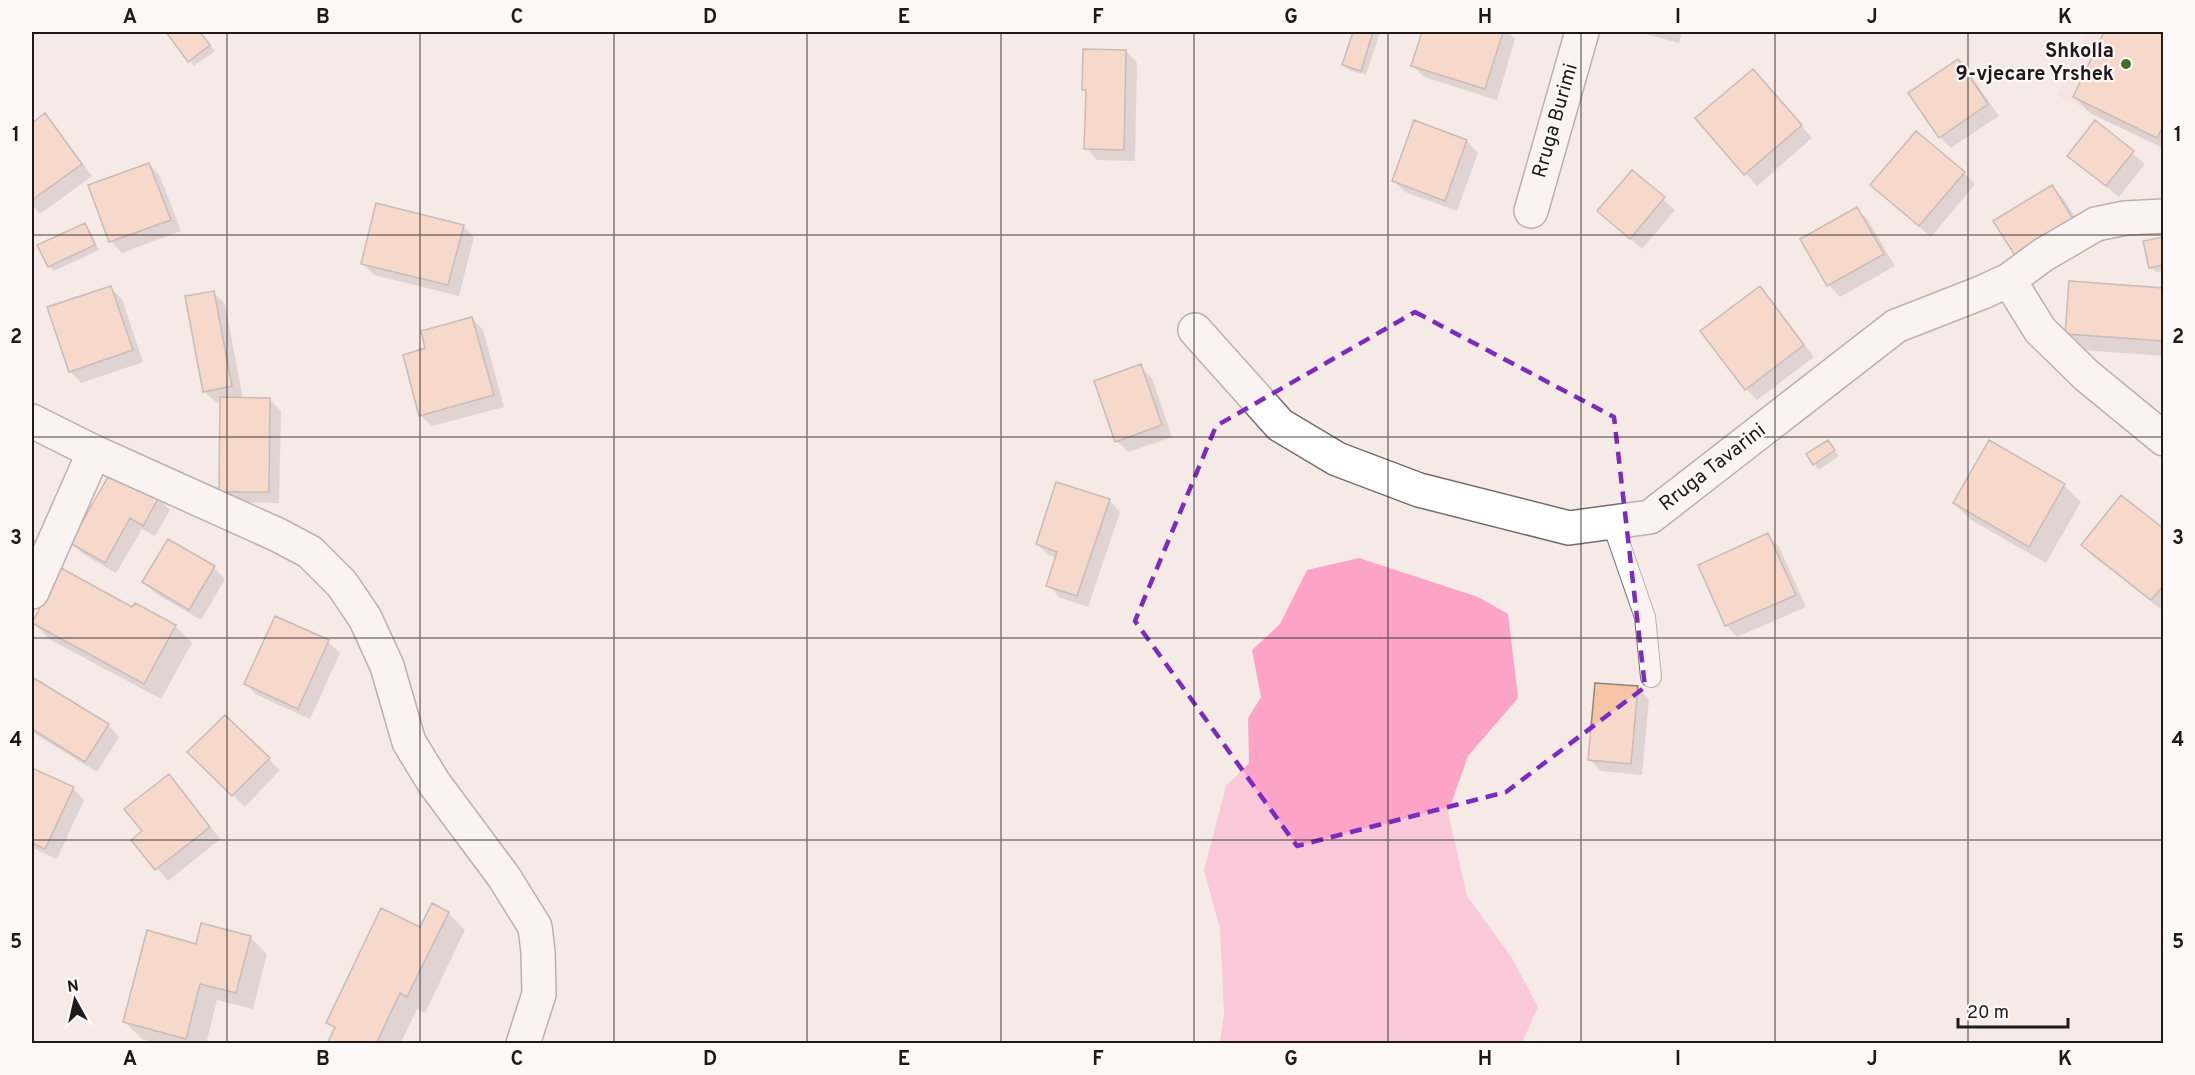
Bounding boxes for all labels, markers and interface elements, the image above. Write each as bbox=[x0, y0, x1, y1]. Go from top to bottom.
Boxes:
text: A bbox=[123, 5, 137, 31]
text: B bbox=[316, 5, 330, 31]
text: C bbox=[511, 5, 523, 31]
text: D bbox=[703, 5, 717, 31]
text: E bbox=[898, 5, 910, 31]
text: F bbox=[1092, 5, 1104, 31]
text: G bbox=[1284, 5, 1298, 31]
text: H bbox=[1478, 5, 1492, 31]
text: I bbox=[1675, 5, 1681, 31]
text: J bbox=[1866, 5, 1878, 31]
text: K bbox=[2058, 5, 2072, 31]
place label: Shkolla 9-vjecare Yrshek bbox=[1956, 39, 2114, 88]
marker: Shkolla 9-vjecare Yrshek bbox=[2119, 57, 2133, 71]
street label: Rruga Burimi bbox=[1527, 61, 1585, 181]
text: 1 bbox=[12, 123, 20, 149]
text: 1 bbox=[2174, 123, 2182, 149]
text: 2 bbox=[10, 325, 22, 351]
text: 2 bbox=[2172, 325, 2184, 351]
street label: Rruga Tavarini bbox=[1654, 418, 1772, 518]
text: 3 bbox=[10, 526, 22, 552]
text: 3 bbox=[2172, 526, 2184, 552]
text: 4 bbox=[10, 728, 22, 754]
text: 4 bbox=[2172, 728, 2184, 754]
text: 5 bbox=[10, 930, 22, 956]
text: 5 bbox=[2172, 930, 2184, 956]
north arrow bbox=[45, 970, 105, 1030]
text: N bbox=[66, 976, 80, 998]
scale bar bbox=[1958, 991, 2068, 1029]
text: 20 m bbox=[1967, 1002, 2009, 1025]
text: A bbox=[123, 1047, 137, 1073]
text: B bbox=[316, 1047, 330, 1073]
text: C bbox=[511, 1047, 523, 1073]
text: D bbox=[703, 1047, 717, 1073]
text: E bbox=[898, 1047, 910, 1073]
text: F bbox=[1092, 1047, 1104, 1073]
text: G bbox=[1284, 1047, 1298, 1073]
text: H bbox=[1478, 1047, 1492, 1073]
text: I bbox=[1675, 1047, 1681, 1073]
text: J bbox=[1866, 1047, 1878, 1073]
text: K bbox=[2058, 1047, 2072, 1073]

